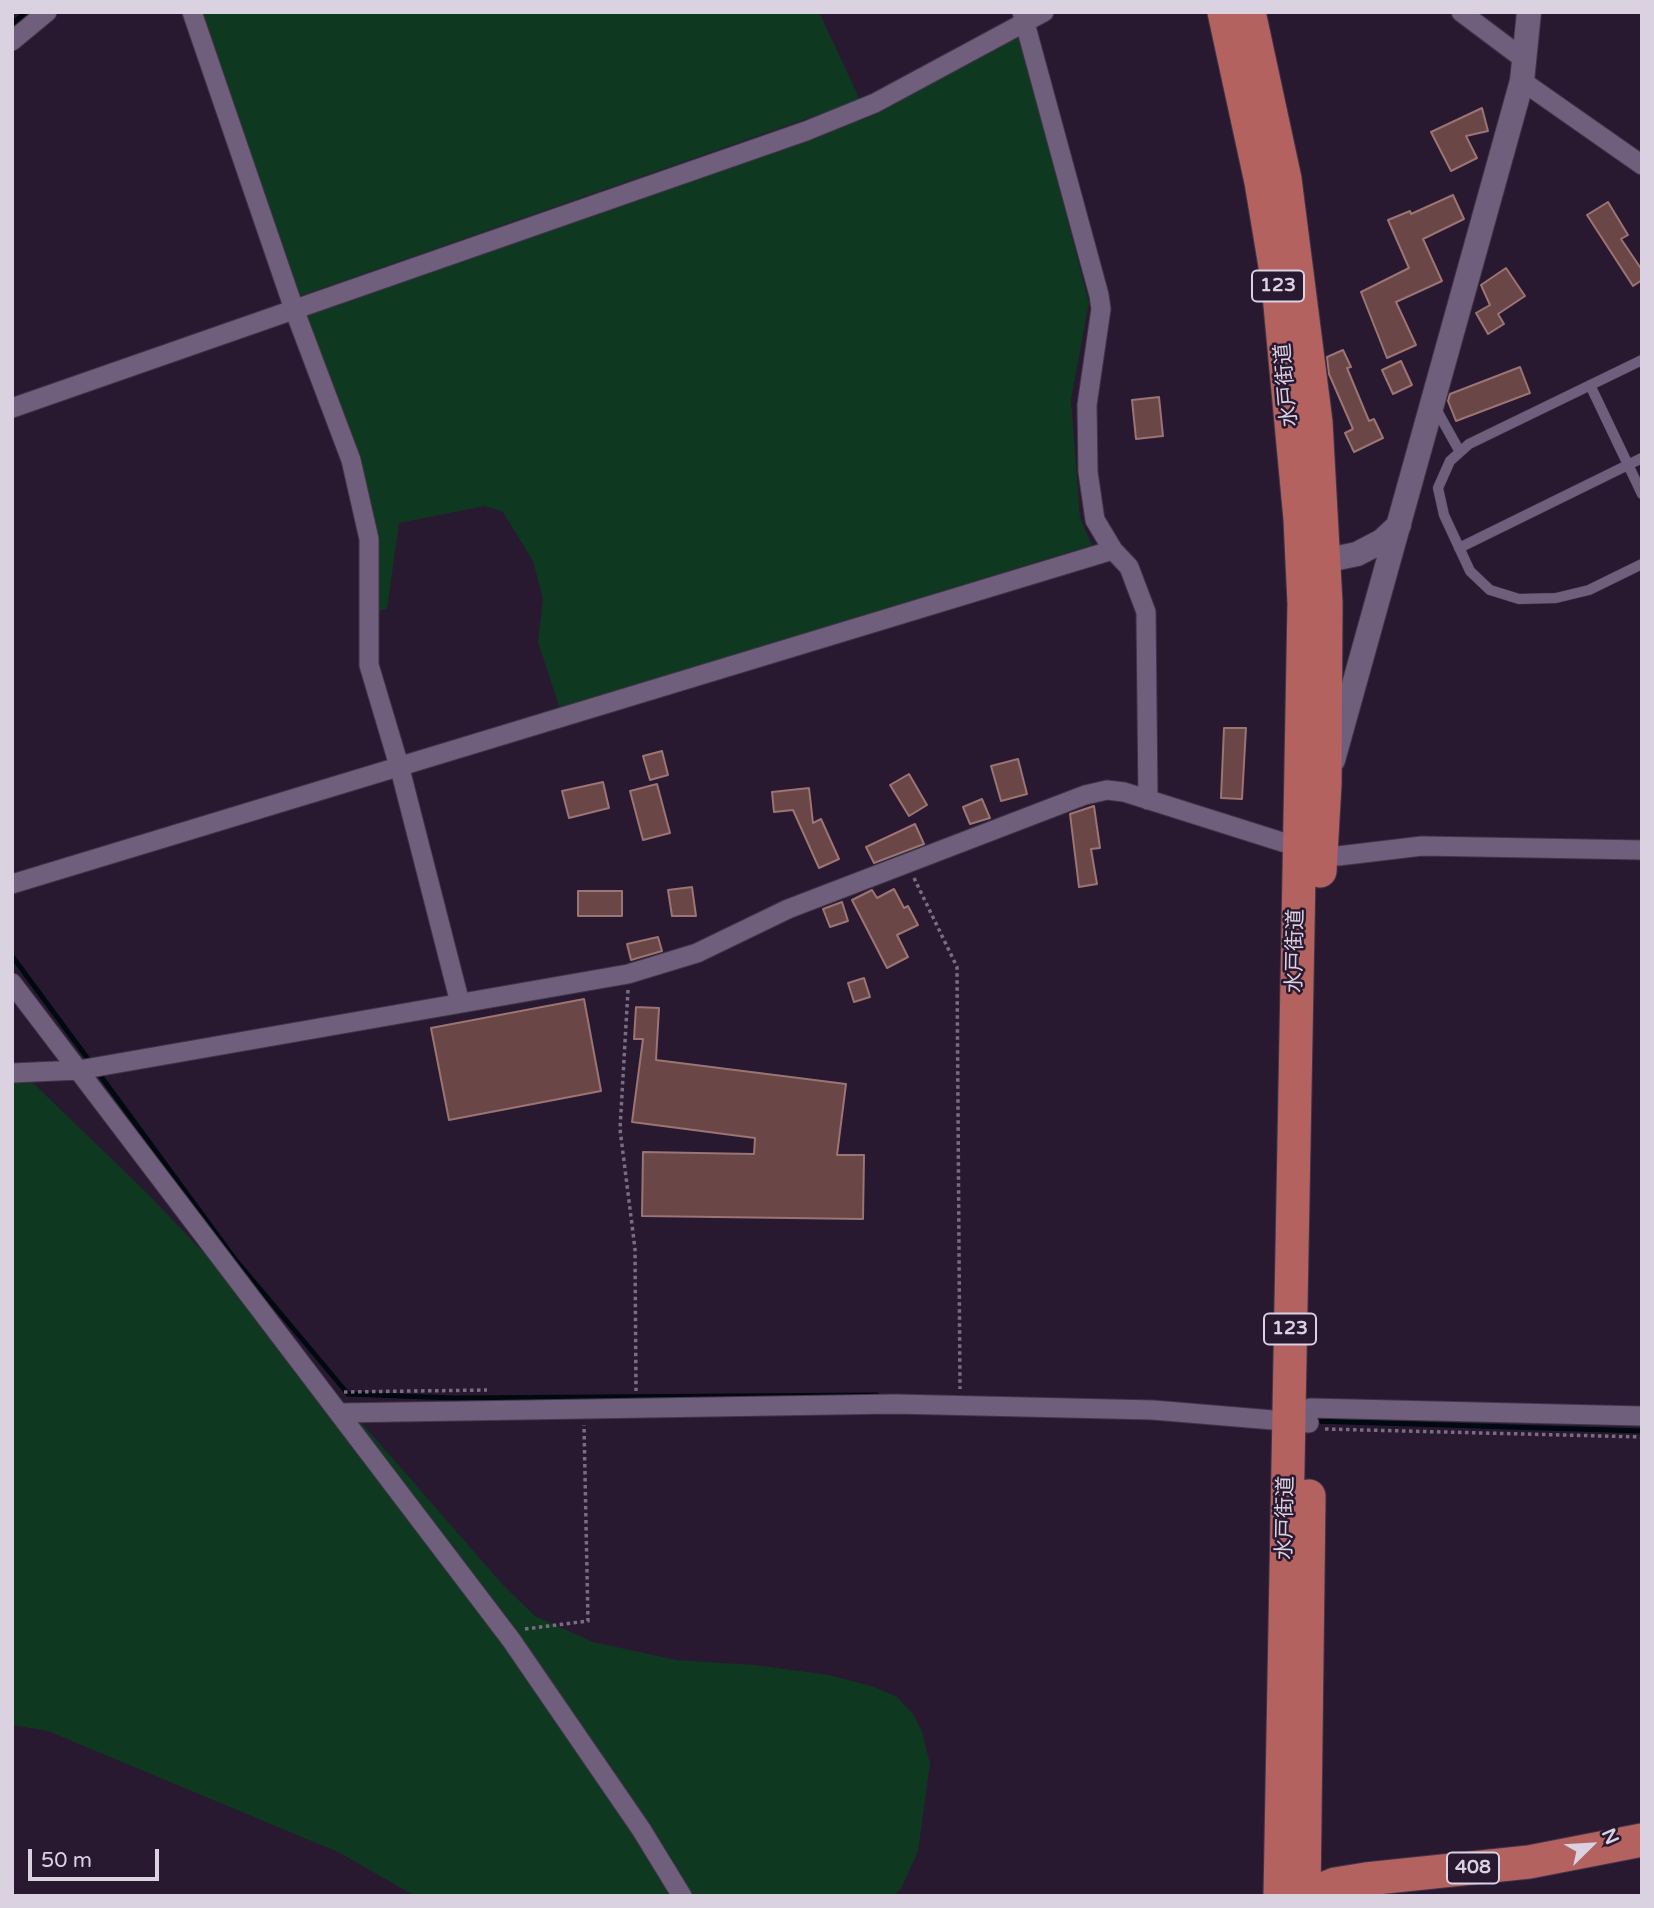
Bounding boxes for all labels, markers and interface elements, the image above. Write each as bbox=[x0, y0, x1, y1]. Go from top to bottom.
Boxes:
road number: 123 bbox=[1252, 270, 1304, 302]
street label: 水戸街道 bbox=[1271, 342, 1303, 428]
street label: 水戸街道 bbox=[1283, 909, 1309, 993]
road number: 123 bbox=[1264, 1314, 1316, 1344]
street label: 水戸街道 bbox=[1273, 1476, 1299, 1560]
north arrow bbox=[1556, 1810, 1626, 1880]
text: N bbox=[1597, 1825, 1623, 1848]
scale bar bbox=[32, 1834, 163, 1878]
text: 50 m bbox=[41, 1848, 92, 1873]
road number: 408 bbox=[1447, 1852, 1499, 1884]

